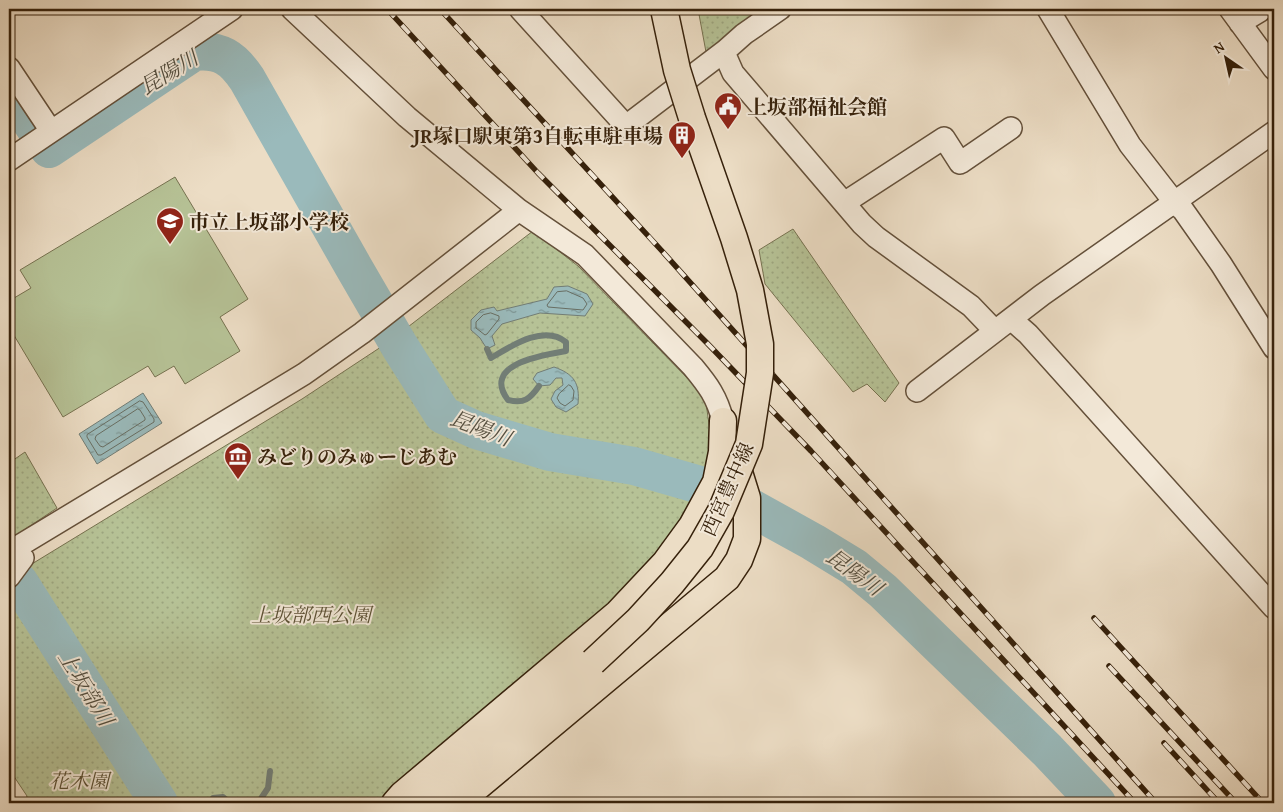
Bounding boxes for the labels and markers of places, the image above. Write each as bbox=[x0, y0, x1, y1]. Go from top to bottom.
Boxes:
public building icon: 上坂部福祉会館 bbox=[713, 91, 743, 130]
place label: 上坂部福祉会館 bbox=[747, 92, 887, 121]
building icon: JR塚口駅東第3自転車駐車場 bbox=[667, 120, 697, 159]
place label: JR塚口駅東第3自転車駐車場 bbox=[410, 121, 663, 150]
school or university icon: 市立上坂部小学校 bbox=[155, 206, 185, 245]
place label: 市立上坂部小学校 bbox=[189, 207, 349, 236]
museum icon: みどりのみゅーじあむ bbox=[223, 441, 253, 480]
place label: みどりのみゅーじあむ bbox=[257, 442, 457, 471]

